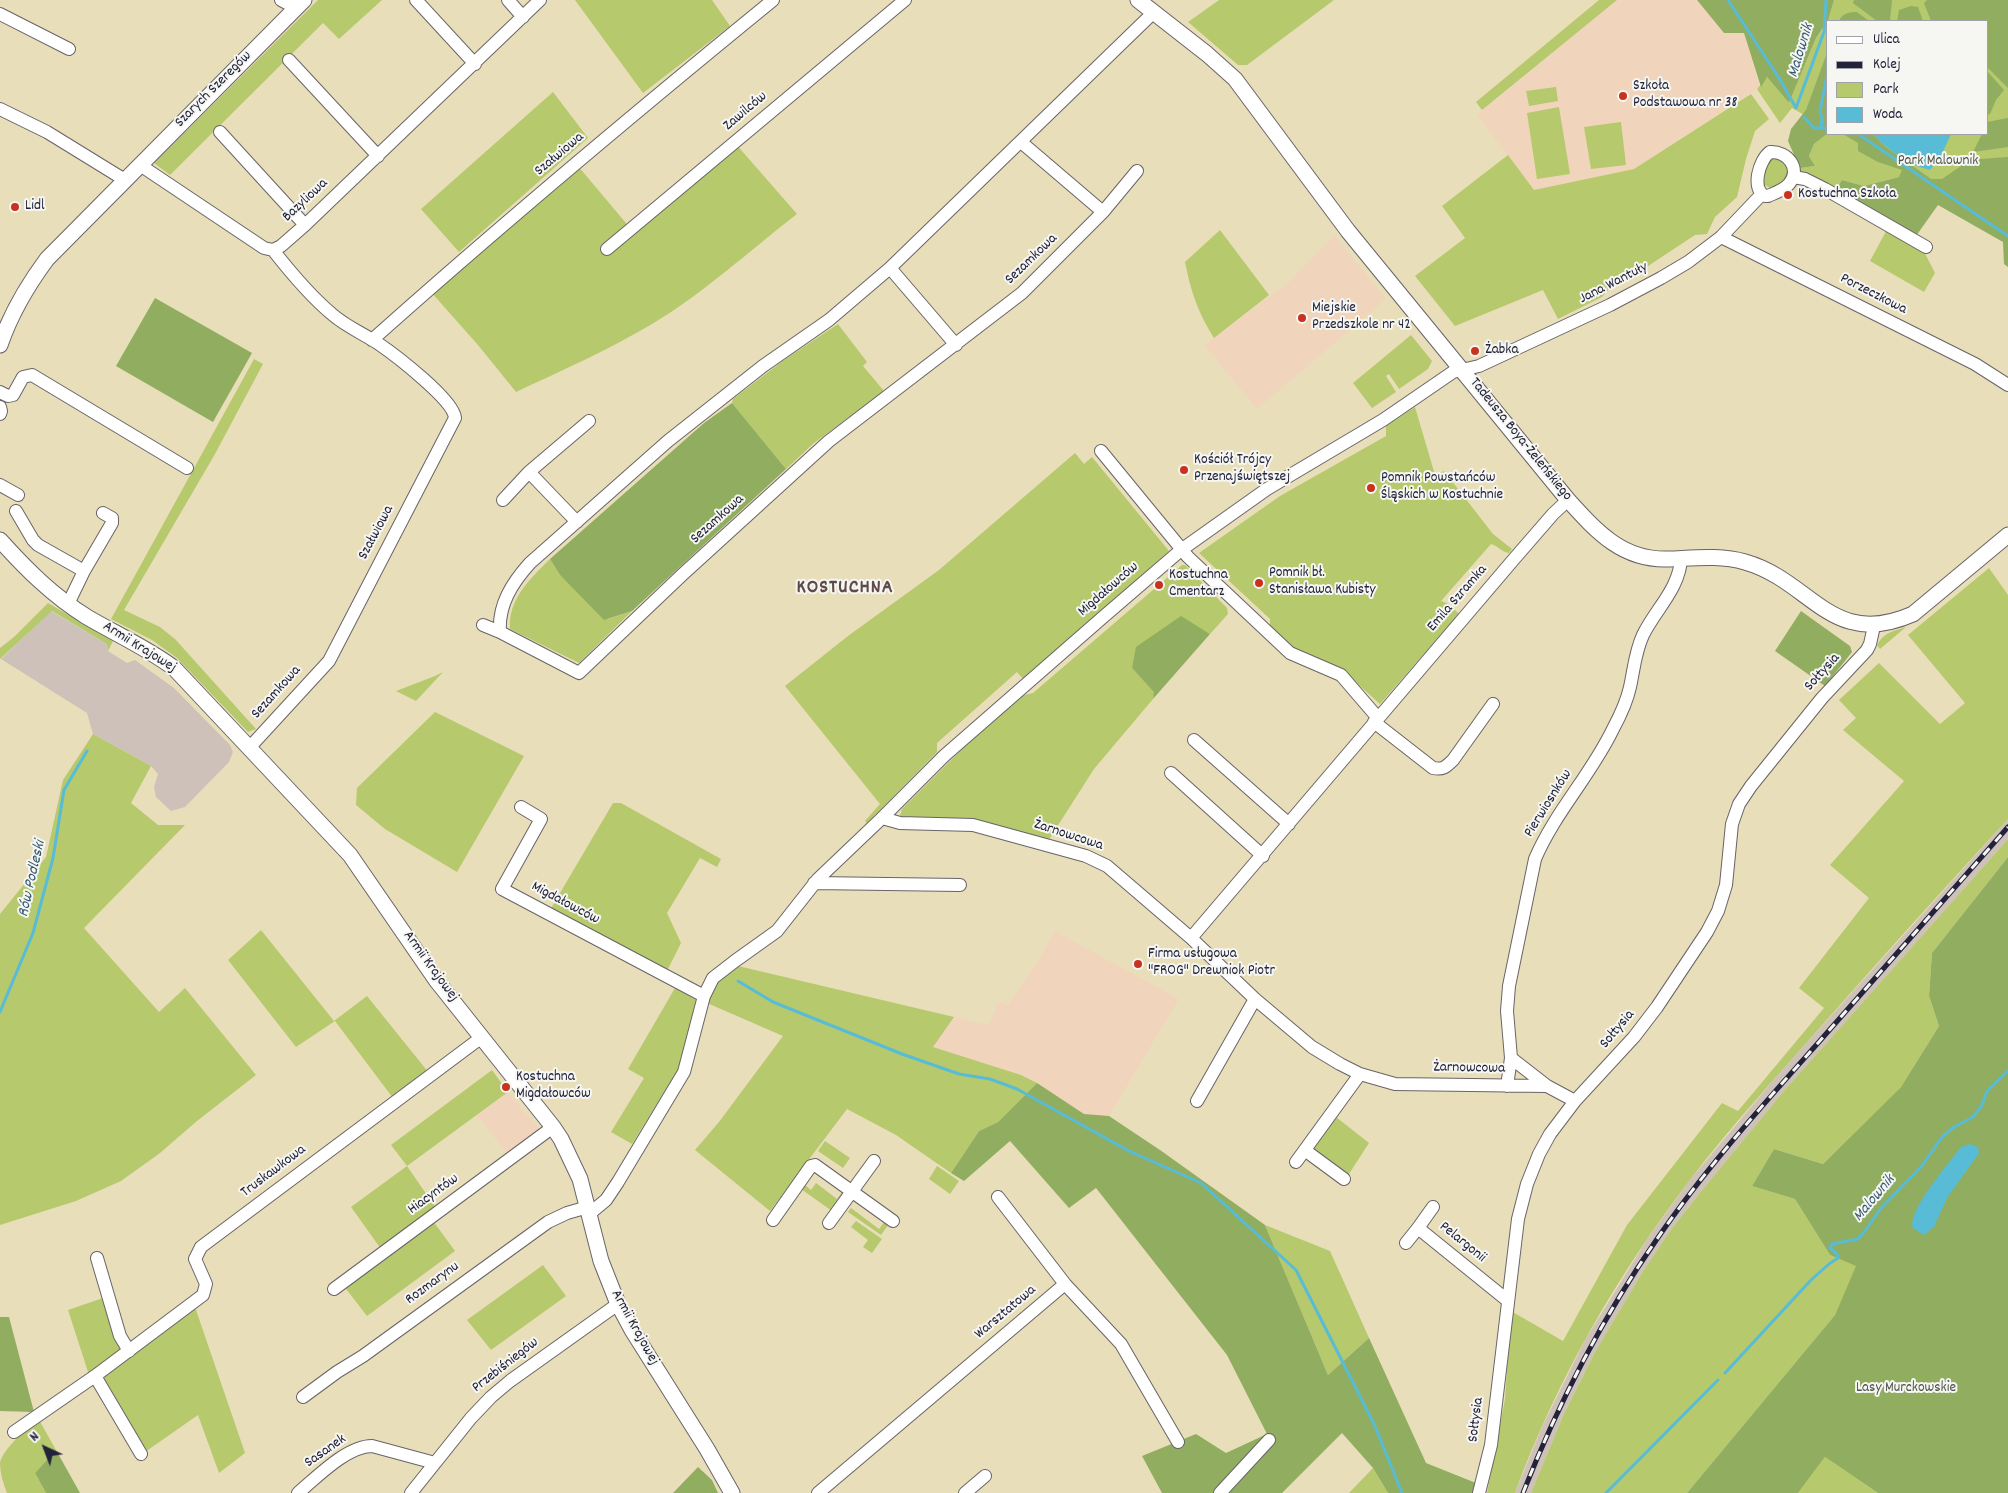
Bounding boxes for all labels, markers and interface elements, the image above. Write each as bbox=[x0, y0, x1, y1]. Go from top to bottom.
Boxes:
legend bbox=[1826, 20, 1988, 135]
water label: Malownik bbox=[1785, 22, 1819, 80]
text: Ulica bbox=[1873, 29, 1900, 51]
street label: Szarych Szeregów bbox=[172, 48, 256, 132]
text: Kolej bbox=[1873, 54, 1901, 76]
place label: Szkoła Podstawowa nr 38 bbox=[1633, 78, 1737, 113]
text: Park bbox=[1873, 79, 1899, 101]
street label: Zawilców bbox=[720, 88, 772, 136]
marker: Szkoła Podstawowa nr 38 bbox=[1617, 90, 1629, 102]
text: Woda bbox=[1873, 104, 1902, 126]
street label: Szałwiowa bbox=[532, 129, 588, 181]
park label: Park Malownik bbox=[1898, 153, 1978, 171]
street label: Bazyliowa bbox=[280, 175, 332, 227]
place label: Kostuchna Szkoła bbox=[1798, 186, 1896, 204]
marker: Kostuchna Szkoła bbox=[1782, 189, 1794, 201]
place label: Lidl bbox=[25, 198, 44, 216]
marker: Lidl bbox=[9, 201, 21, 213]
street label: Sezamkowa bbox=[1002, 231, 1062, 289]
street label: Jana Wantuły bbox=[1577, 259, 1651, 309]
street label: Porzeczkowa bbox=[1837, 271, 1909, 319]
place label: Miejskie Przedszkole nr 42 bbox=[1312, 300, 1411, 335]
marker: Miejskie Przedszkole nr 42 bbox=[1296, 312, 1308, 324]
place label: Żabka bbox=[1485, 342, 1518, 360]
marker: Żabka bbox=[1469, 345, 1481, 357]
street label: Tadeusza Boya-Żeleńskiego bbox=[1465, 375, 1575, 505]
place label: Kościół Trójcy Przenajświętszej bbox=[1194, 452, 1290, 487]
marker: Kościół Trójcy Przenajświętszej bbox=[1178, 464, 1190, 476]
place label: Pomnik Powstańców Śląskich w Kostuchnie bbox=[1381, 470, 1503, 505]
marker: Pomnik Powstańców Śląskich w Kostuchnie bbox=[1365, 482, 1377, 494]
street label: Sezamkowa bbox=[688, 491, 748, 549]
street label: Szałwiowa bbox=[355, 503, 399, 563]
street label: Migdałowców bbox=[1075, 559, 1143, 621]
street label: Emila Szramka bbox=[1424, 562, 1492, 636]
place label: Pomnik bł. Stanisława Kubisty bbox=[1269, 565, 1376, 600]
place label: Kostuchna Cmentarz bbox=[1169, 567, 1228, 602]
district label: KOSTUCHNA bbox=[795, 577, 895, 601]
marker: Pomnik bł. Stanisława Kubisty bbox=[1253, 577, 1265, 589]
marker: Kostuchna Cmentarz bbox=[1153, 579, 1165, 591]
street label: Armii Krajowej bbox=[99, 618, 179, 678]
street label: Sołtysia bbox=[1801, 650, 1845, 696]
street label: Sezamkowa bbox=[248, 663, 306, 723]
street label: Pierwiosnków bbox=[1521, 767, 1577, 841]
street label: Żarnowcowa bbox=[1031, 816, 1105, 856]
water label: Rów Podleski bbox=[15, 839, 51, 919]
street label: Migdałowców bbox=[528, 879, 602, 929]
street label: Armii Krajowej bbox=[398, 928, 462, 1006]
place label: Firma usługowa "FROG" Drewniok Piotr bbox=[1148, 946, 1275, 981]
marker: Firma usługowa "FROG" Drewniok Piotr bbox=[1132, 958, 1144, 970]
street label: Sołtysia bbox=[1597, 1007, 1639, 1053]
street label: Żarnowcowa bbox=[1433, 1059, 1505, 1079]
place label: Kostuchna Migdałowców bbox=[516, 1069, 591, 1104]
marker: Kostuchna Migdałowców bbox=[500, 1081, 512, 1093]
street label: Truskawkowa bbox=[238, 1142, 310, 1202]
street label: Hiacyntów bbox=[405, 1171, 463, 1219]
water label: Malownik bbox=[1850, 1172, 1900, 1226]
street label: Pelargonii bbox=[1435, 1219, 1489, 1267]
street label: Rozmarynu bbox=[403, 1258, 463, 1310]
street label: Warsztatowa bbox=[972, 1282, 1040, 1344]
street label: Armii Krajowej bbox=[606, 1287, 662, 1369]
street label: Przebiśniegów bbox=[469, 1334, 543, 1398]
park label: Lasy Murckowskie bbox=[1856, 1380, 1956, 1398]
street label: Sołtysia bbox=[1465, 1397, 1489, 1443]
north arrow bbox=[20, 1423, 70, 1473]
text: N bbox=[25, 1427, 44, 1447]
street label: Sasanek bbox=[302, 1431, 350, 1473]

